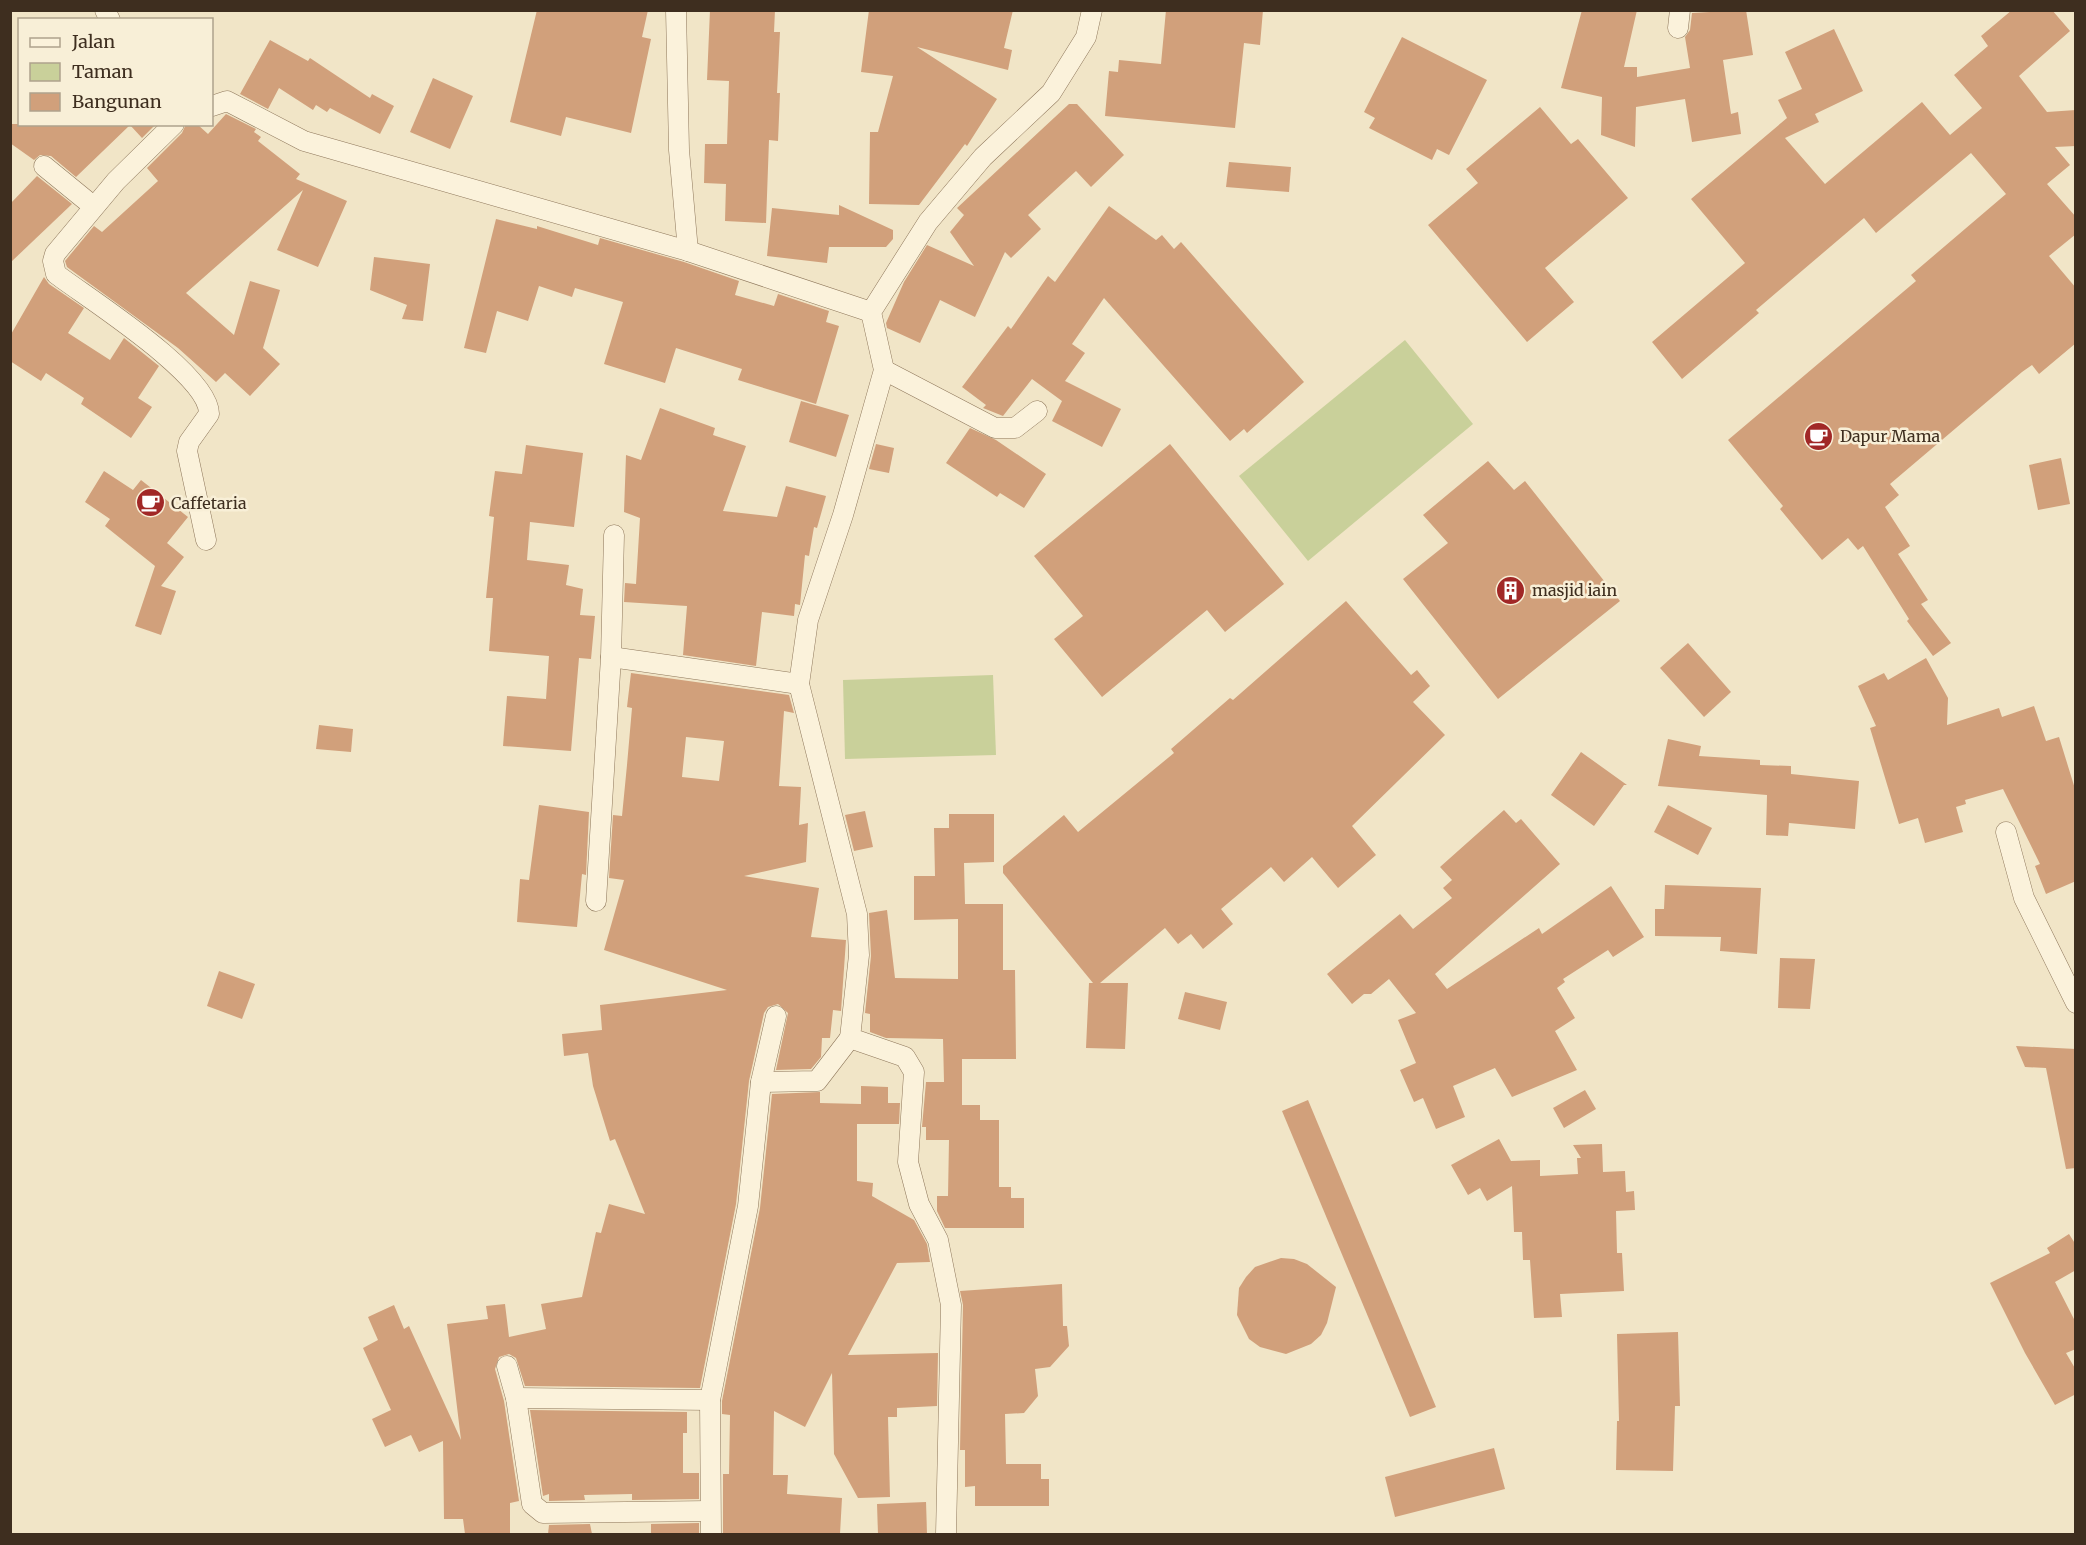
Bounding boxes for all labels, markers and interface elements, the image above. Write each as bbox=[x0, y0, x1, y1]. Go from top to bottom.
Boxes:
legend bbox=[18, 18, 213, 126]
text: Jalan bbox=[71, 30, 115, 53]
text: Taman bbox=[72, 60, 133, 83]
text: Bangunan bbox=[72, 90, 162, 113]
cafe icon: Dapur Mama bbox=[1803, 420, 1835, 452]
place label: Dapur Mama bbox=[1840, 426, 1941, 446]
cafe icon: Caffetaria bbox=[134, 487, 166, 519]
place label: Caffetaria bbox=[171, 493, 247, 513]
building icon: masjid iain bbox=[1495, 574, 1527, 606]
place label: masjid iain bbox=[1532, 580, 1617, 600]

